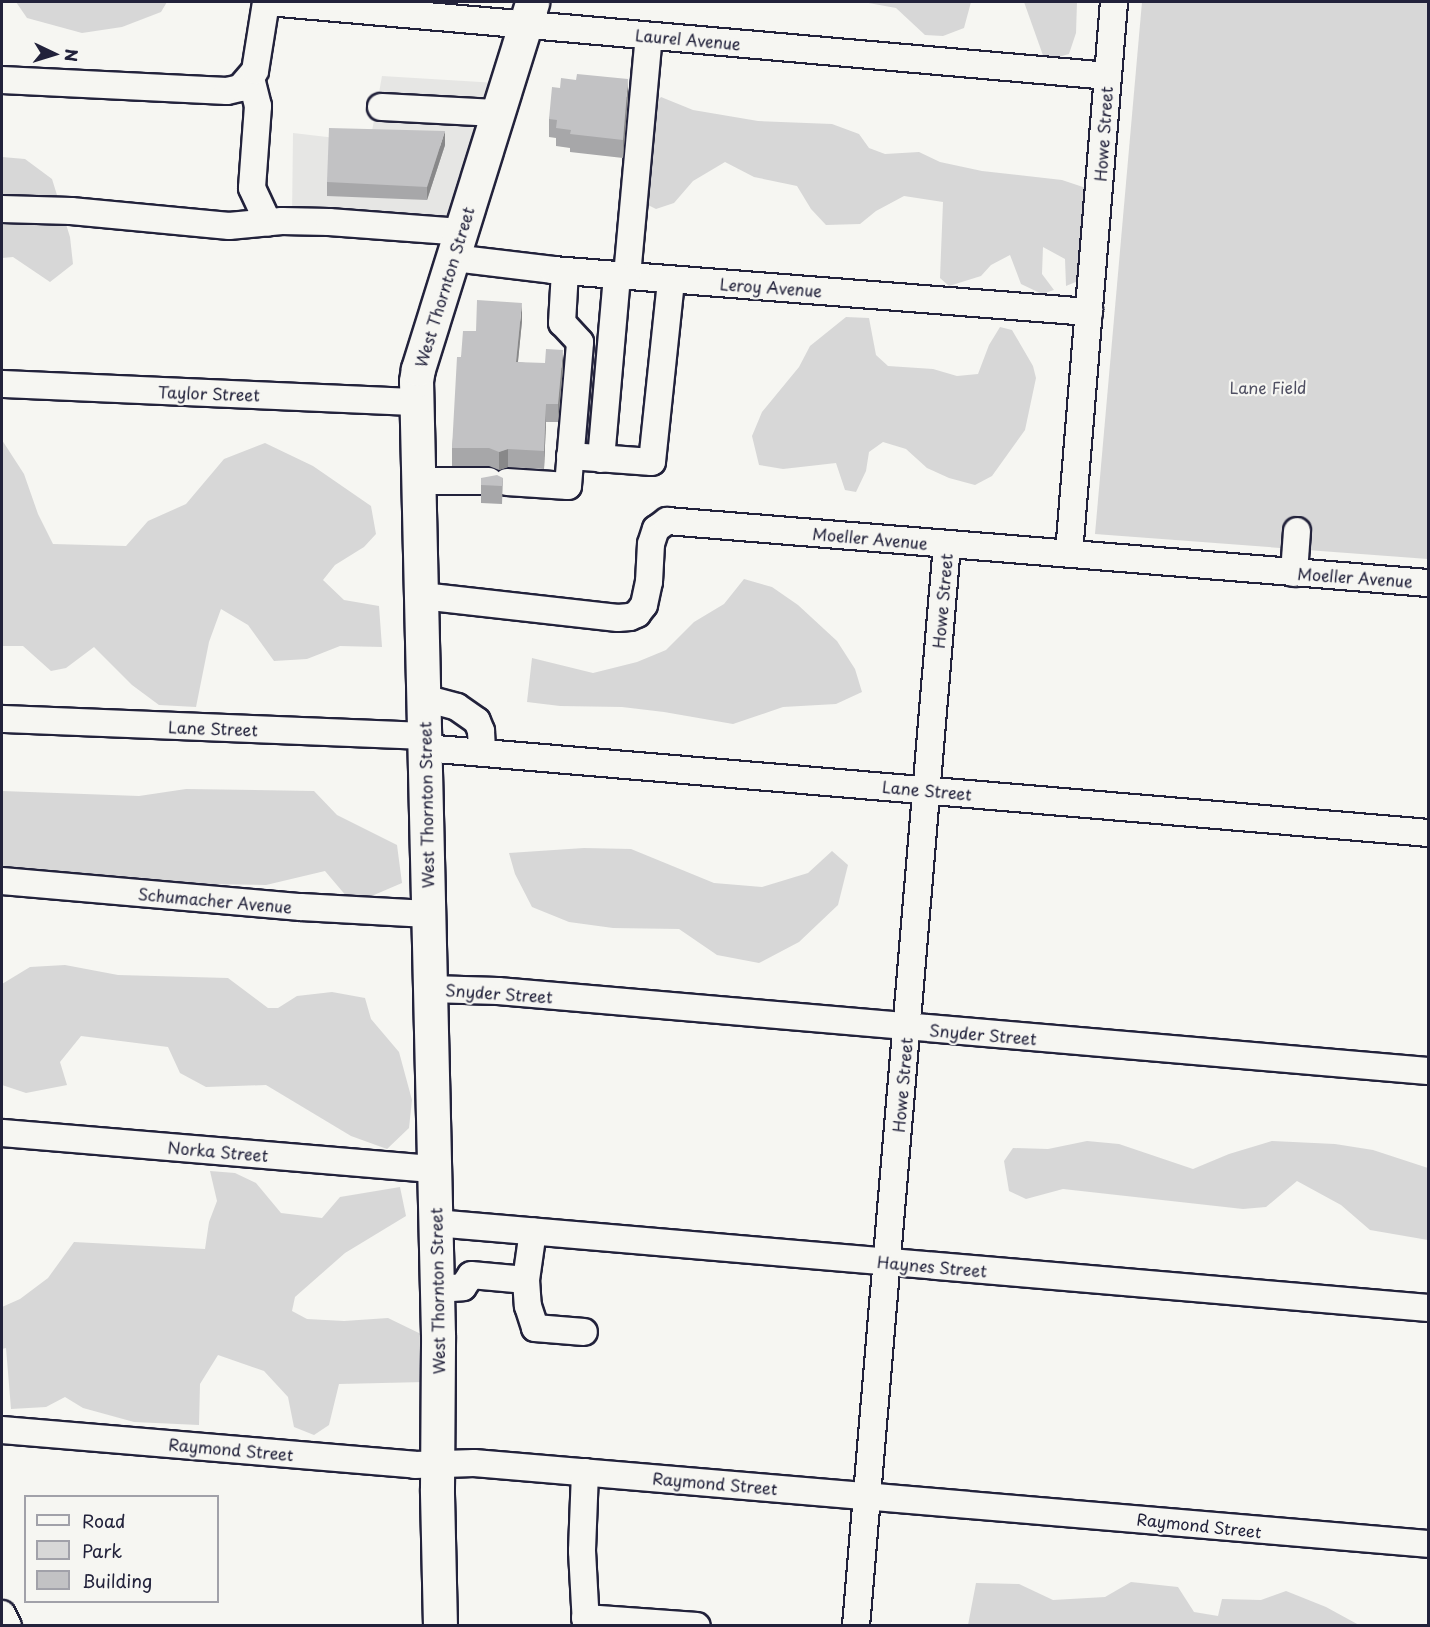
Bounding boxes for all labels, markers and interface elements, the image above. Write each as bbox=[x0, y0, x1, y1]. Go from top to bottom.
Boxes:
north arrow bbox=[24, 24, 84, 84]
street label: Laurel Avenue bbox=[634, 25, 742, 53]
text: N bbox=[60, 48, 84, 62]
street label: Howe Street bbox=[1090, 86, 1116, 182]
street label: West Thornton Street bbox=[410, 204, 478, 370]
street label: Leroy Avenue bbox=[719, 274, 823, 300]
park label: Lane Field bbox=[1229, 377, 1307, 397]
street label: Taylor Street bbox=[158, 382, 260, 404]
street label: Moeller Avenue bbox=[811, 523, 929, 553]
street label: Howe Street bbox=[928, 553, 956, 649]
street label: Moeller Avenue bbox=[1296, 563, 1414, 591]
street label: Lane Street bbox=[168, 717, 258, 739]
street label: West Thornton Street bbox=[415, 721, 437, 889]
street label: Lane Street bbox=[881, 777, 973, 803]
street label: Schumacher Avenue bbox=[137, 884, 293, 916]
street label: Snyder Street bbox=[444, 980, 554, 1006]
street label: Snyder Street bbox=[928, 1020, 1038, 1048]
street label: Howe Street bbox=[888, 1037, 916, 1133]
street label: Norka Street bbox=[167, 1137, 269, 1165]
street label: West Thornton Street bbox=[426, 1207, 448, 1375]
street label: Haynes Street bbox=[876, 1252, 988, 1280]
street label: Raymond Street bbox=[168, 1434, 294, 1464]
street label: Raymond Street bbox=[652, 1468, 778, 1498]
legend bbox=[24, 1495, 219, 1603]
text: Road bbox=[82, 1507, 126, 1534]
street label: Raymond Street bbox=[1136, 1509, 1262, 1541]
text: Park bbox=[82, 1537, 122, 1564]
text: Building bbox=[82, 1567, 152, 1594]

